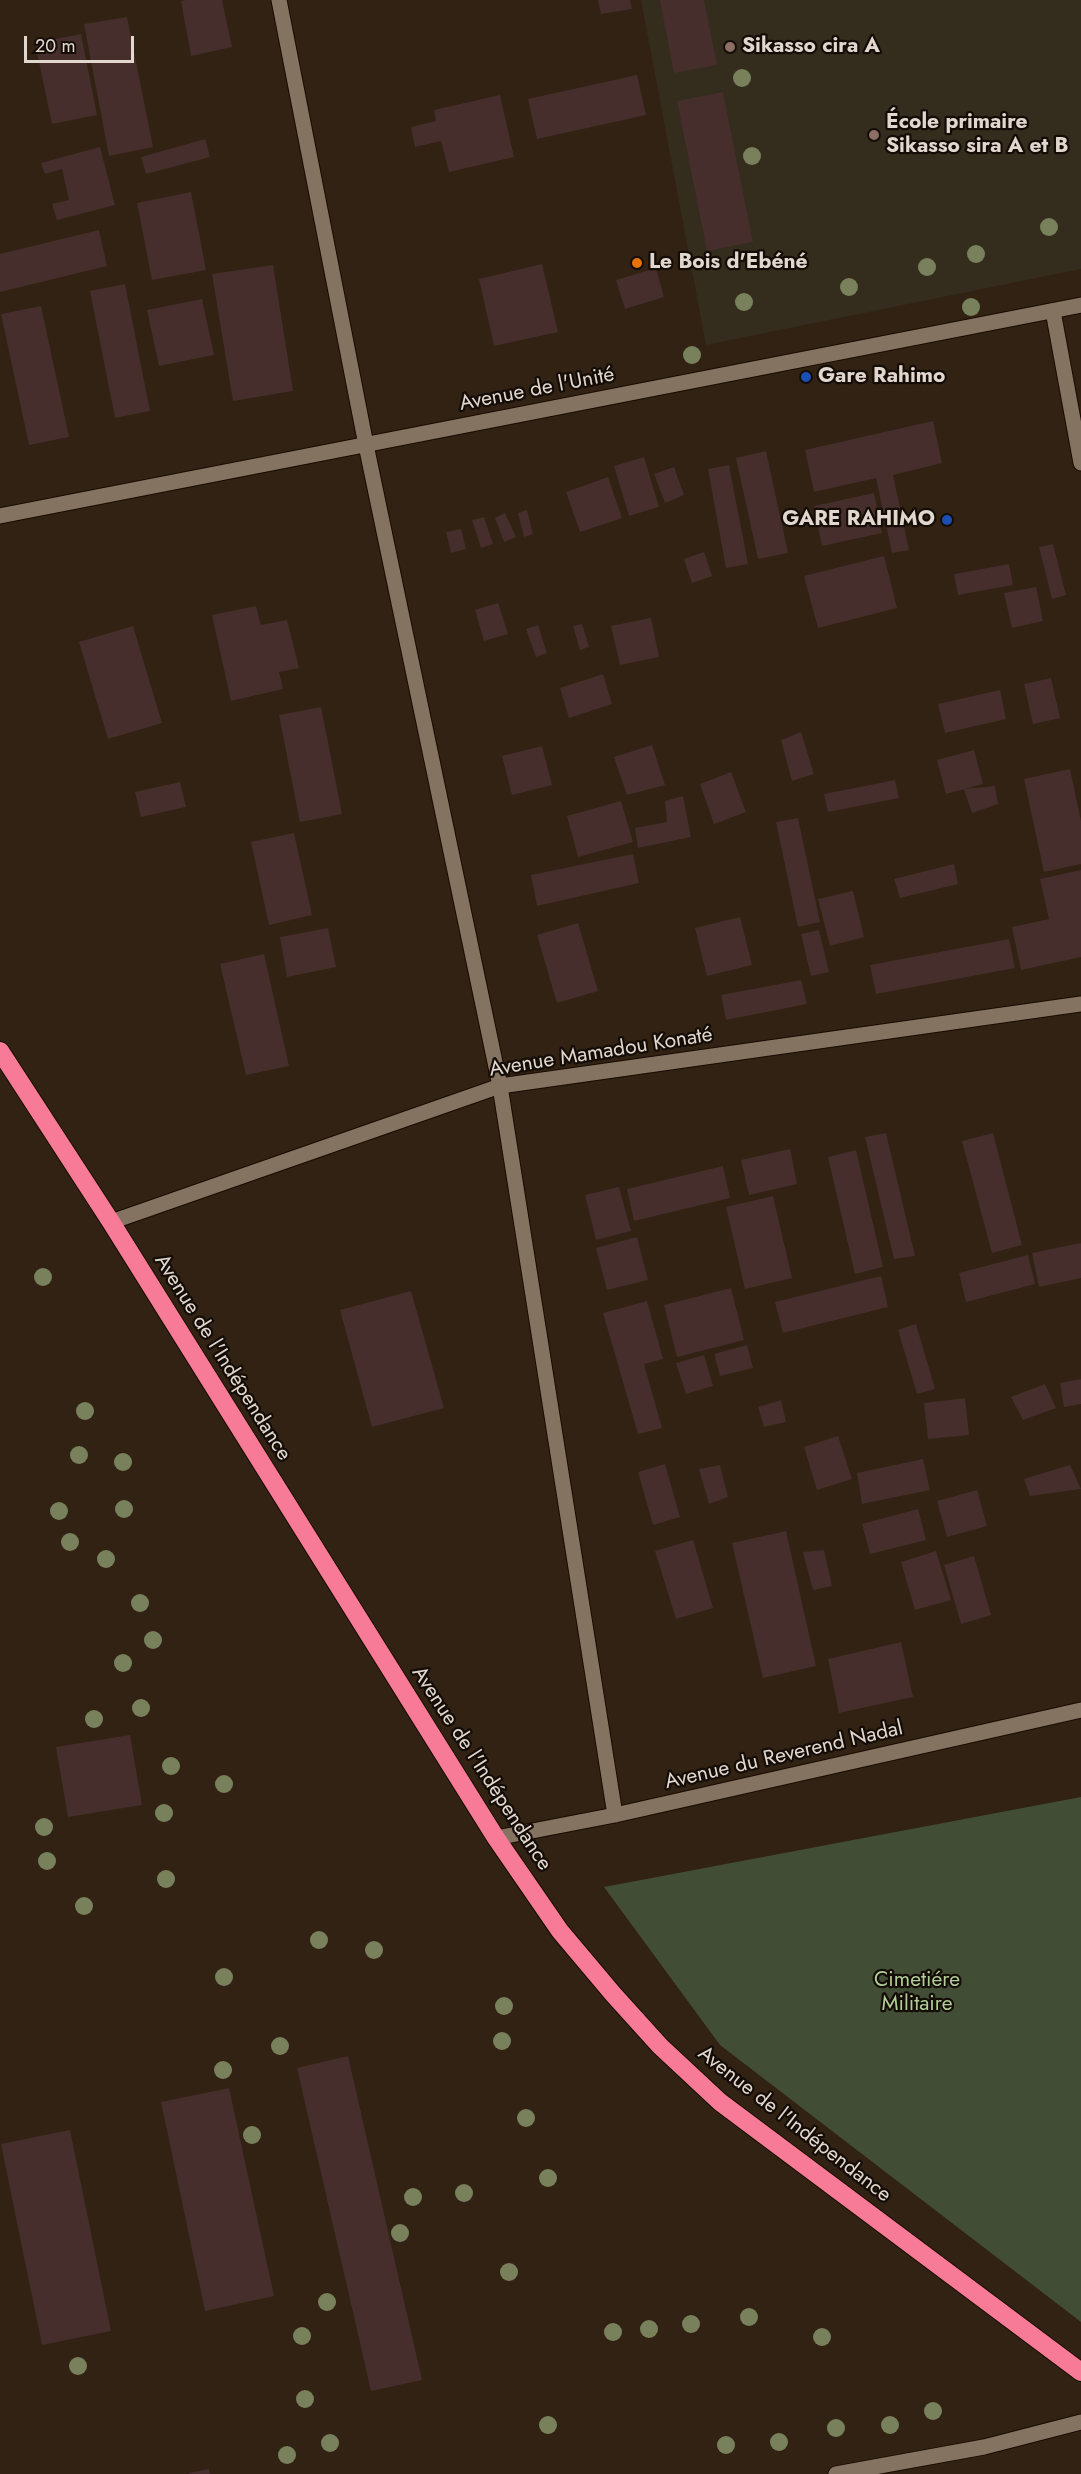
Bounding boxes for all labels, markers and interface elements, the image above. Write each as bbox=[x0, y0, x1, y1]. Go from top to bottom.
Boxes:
scale bar bbox=[27, 24, 136, 62]
text: 20 m bbox=[35, 33, 75, 59]
place label: Sikasso cira A bbox=[742, 34, 880, 60]
marker: Sikasso cira A bbox=[723, 40, 737, 54]
place label: École primaire Sikasso sira A et B bbox=[886, 110, 1069, 160]
marker: École primaire Sikasso sira A et B bbox=[867, 128, 881, 142]
place label: Le Bois d'Ebéné bbox=[649, 250, 808, 276]
marker: Le Bois d'Ebéné bbox=[630, 256, 644, 270]
street label: Avenue de l'Unité bbox=[457, 363, 617, 417]
place label: Gare Rahimo bbox=[818, 364, 945, 390]
marker: Gare Rahimo bbox=[799, 370, 813, 384]
place label: GARE RAHIMO bbox=[782, 507, 935, 533]
marker: GARE RAHIMO bbox=[940, 513, 954, 527]
street label: Avenue Mamadou Konaté bbox=[488, 1023, 714, 1083]
street label: Avenue de l'Indépendance bbox=[148, 1250, 296, 1466]
street label: Avenue de l'Indépendance bbox=[406, 1662, 556, 1876]
street label: Avenue du Reverend Nadal bbox=[663, 1716, 905, 1796]
park label: Cimetiére Militaire bbox=[874, 1968, 960, 2018]
street label: Avenue de l'Indépendance bbox=[692, 2042, 896, 2208]

